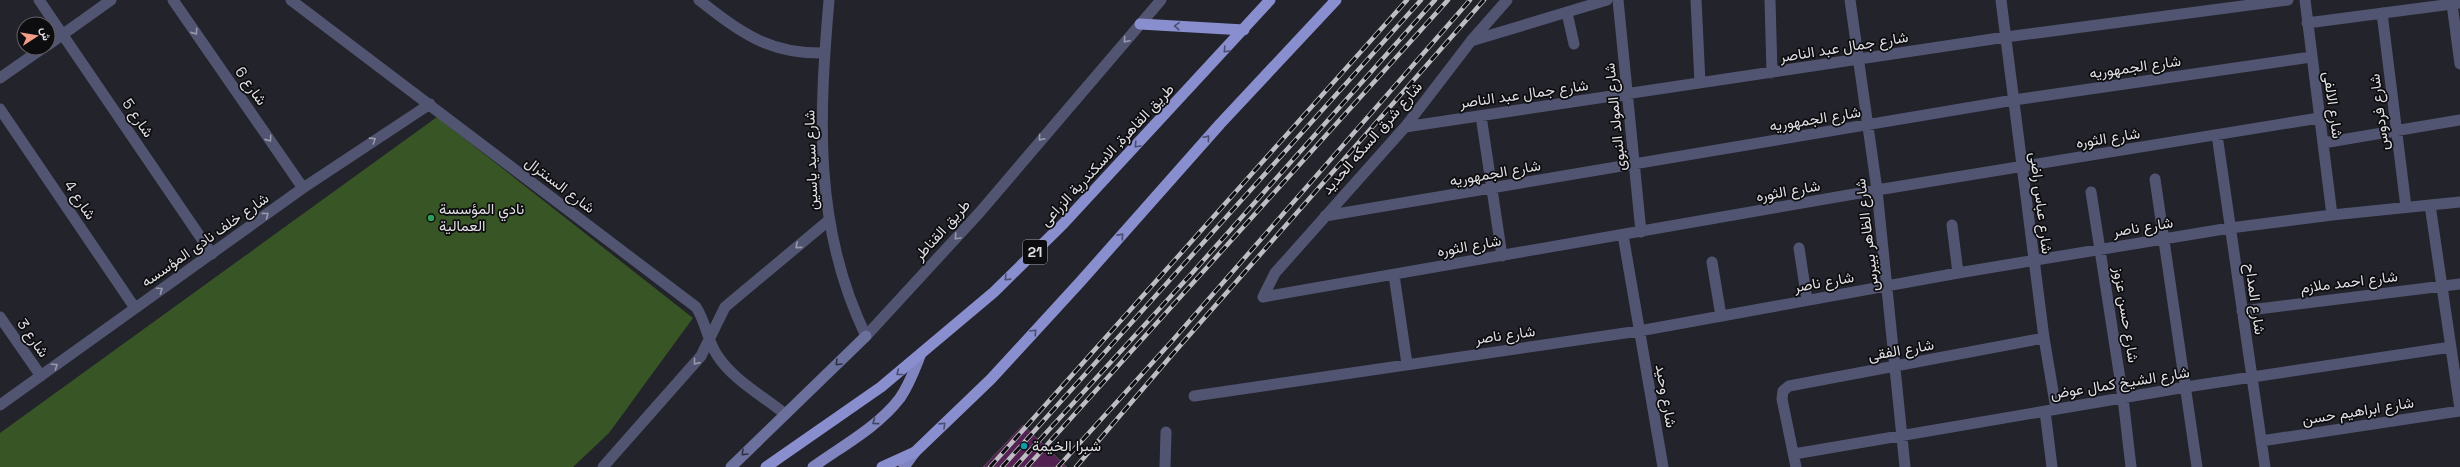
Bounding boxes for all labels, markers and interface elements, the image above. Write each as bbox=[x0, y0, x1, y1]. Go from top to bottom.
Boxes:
north arrow bbox=[16, 16, 56, 56]
one-way arrow bbox=[1174, 21, 1180, 30]
text: ش bbox=[38, 26, 54, 42]
street label: شارع جمال عبد الناصر bbox=[1777, 27, 1910, 68]
one-way arrow bbox=[190, 28, 198, 35]
one-way arrow bbox=[1124, 35, 1131, 43]
one-way arrow bbox=[1223, 45, 1231, 53]
street label: شارع الجمهوريه bbox=[2088, 51, 2182, 84]
street label: شارع المولد النبوى bbox=[1599, 62, 1632, 172]
street label: شارع 6 bbox=[230, 63, 272, 110]
street label: شارع الالفى bbox=[2317, 70, 2348, 140]
street label: شارع فردوس bbox=[2364, 72, 2395, 151]
street label: شارع جمال عبد الناصر bbox=[1457, 75, 1590, 114]
street label: شارع شرق السكه الحديد bbox=[1317, 77, 1428, 200]
street label: طريق القاهرة, الاسكندرية الزراعى bbox=[1035, 79, 1179, 231]
street label: شارع 5 bbox=[117, 95, 158, 142]
street label: شارع الجمهوريه bbox=[1768, 102, 1863, 137]
street label: شارع سيد ياسين bbox=[799, 109, 824, 210]
street label: شارع الثوره bbox=[2074, 123, 2142, 154]
one-way arrow bbox=[1039, 133, 1046, 141]
one-way arrow bbox=[264, 135, 272, 142]
one-way arrow bbox=[1203, 135, 1210, 143]
one-way arrow bbox=[369, 138, 376, 145]
one-way arrow bbox=[1134, 140, 1142, 148]
street label: شارع عباس راضى bbox=[2024, 151, 2057, 255]
street label: شارع السنترال bbox=[520, 152, 599, 219]
street label: شارع الجمهوريه bbox=[1448, 155, 1543, 192]
street label: شارع الثوره bbox=[1754, 175, 1822, 207]
street label: شارع 4 bbox=[59, 176, 101, 224]
street label: شارع الظاهر بيبرس bbox=[1850, 177, 1885, 292]
street label: شارع خلف نادى المؤسسه bbox=[137, 188, 274, 293]
street label: طريق القناطر bbox=[909, 195, 975, 265]
place label: نادي المؤسسة العمالية bbox=[439, 199, 524, 235]
street label: شارع ناصر bbox=[2111, 212, 2175, 243]
one-way arrow bbox=[262, 213, 269, 220]
marker: نادي المؤسسة العمالية bbox=[426, 213, 436, 223]
street label: شارع الثوره bbox=[1435, 230, 1503, 262]
one-way arrow bbox=[954, 232, 961, 240]
one-way arrow bbox=[1117, 233, 1124, 240]
road number: 21 bbox=[1023, 240, 1047, 264]
one-way arrow bbox=[796, 241, 803, 248]
street label: شارع المداح bbox=[2239, 262, 2270, 336]
street label: شارع حسن عزوز bbox=[2107, 265, 2143, 365]
street label: شارع احمد ملازم bbox=[2299, 266, 2399, 299]
street label: شارع ناصر bbox=[1791, 267, 1856, 298]
one-way arrow bbox=[1004, 273, 1012, 281]
one-way arrow bbox=[156, 288, 163, 295]
street label: شارع 3 bbox=[12, 315, 54, 362]
street label: شارع ناصر bbox=[1473, 321, 1537, 350]
one-way arrow bbox=[1029, 329, 1037, 337]
street label: شارع الفقى bbox=[1867, 334, 1936, 367]
one-way arrow bbox=[694, 358, 701, 365]
one-way arrow bbox=[835, 358, 843, 366]
street label: شارع الشيخ كمال عوض bbox=[2049, 362, 2191, 405]
street label: شارع وحيد bbox=[1650, 363, 1681, 430]
one-way arrow bbox=[50, 364, 57, 371]
one-way arrow bbox=[896, 368, 903, 375]
street label: شارع ابراهيم حسن bbox=[2301, 392, 2416, 431]
one-way arrow bbox=[873, 417, 880, 424]
one-way arrow bbox=[938, 422, 946, 430]
place label: شبرا الخيمة bbox=[1032, 436, 1101, 455]
marker: شبرا الخيمة bbox=[1019, 441, 1029, 451]
one-way arrow bbox=[741, 448, 749, 456]

